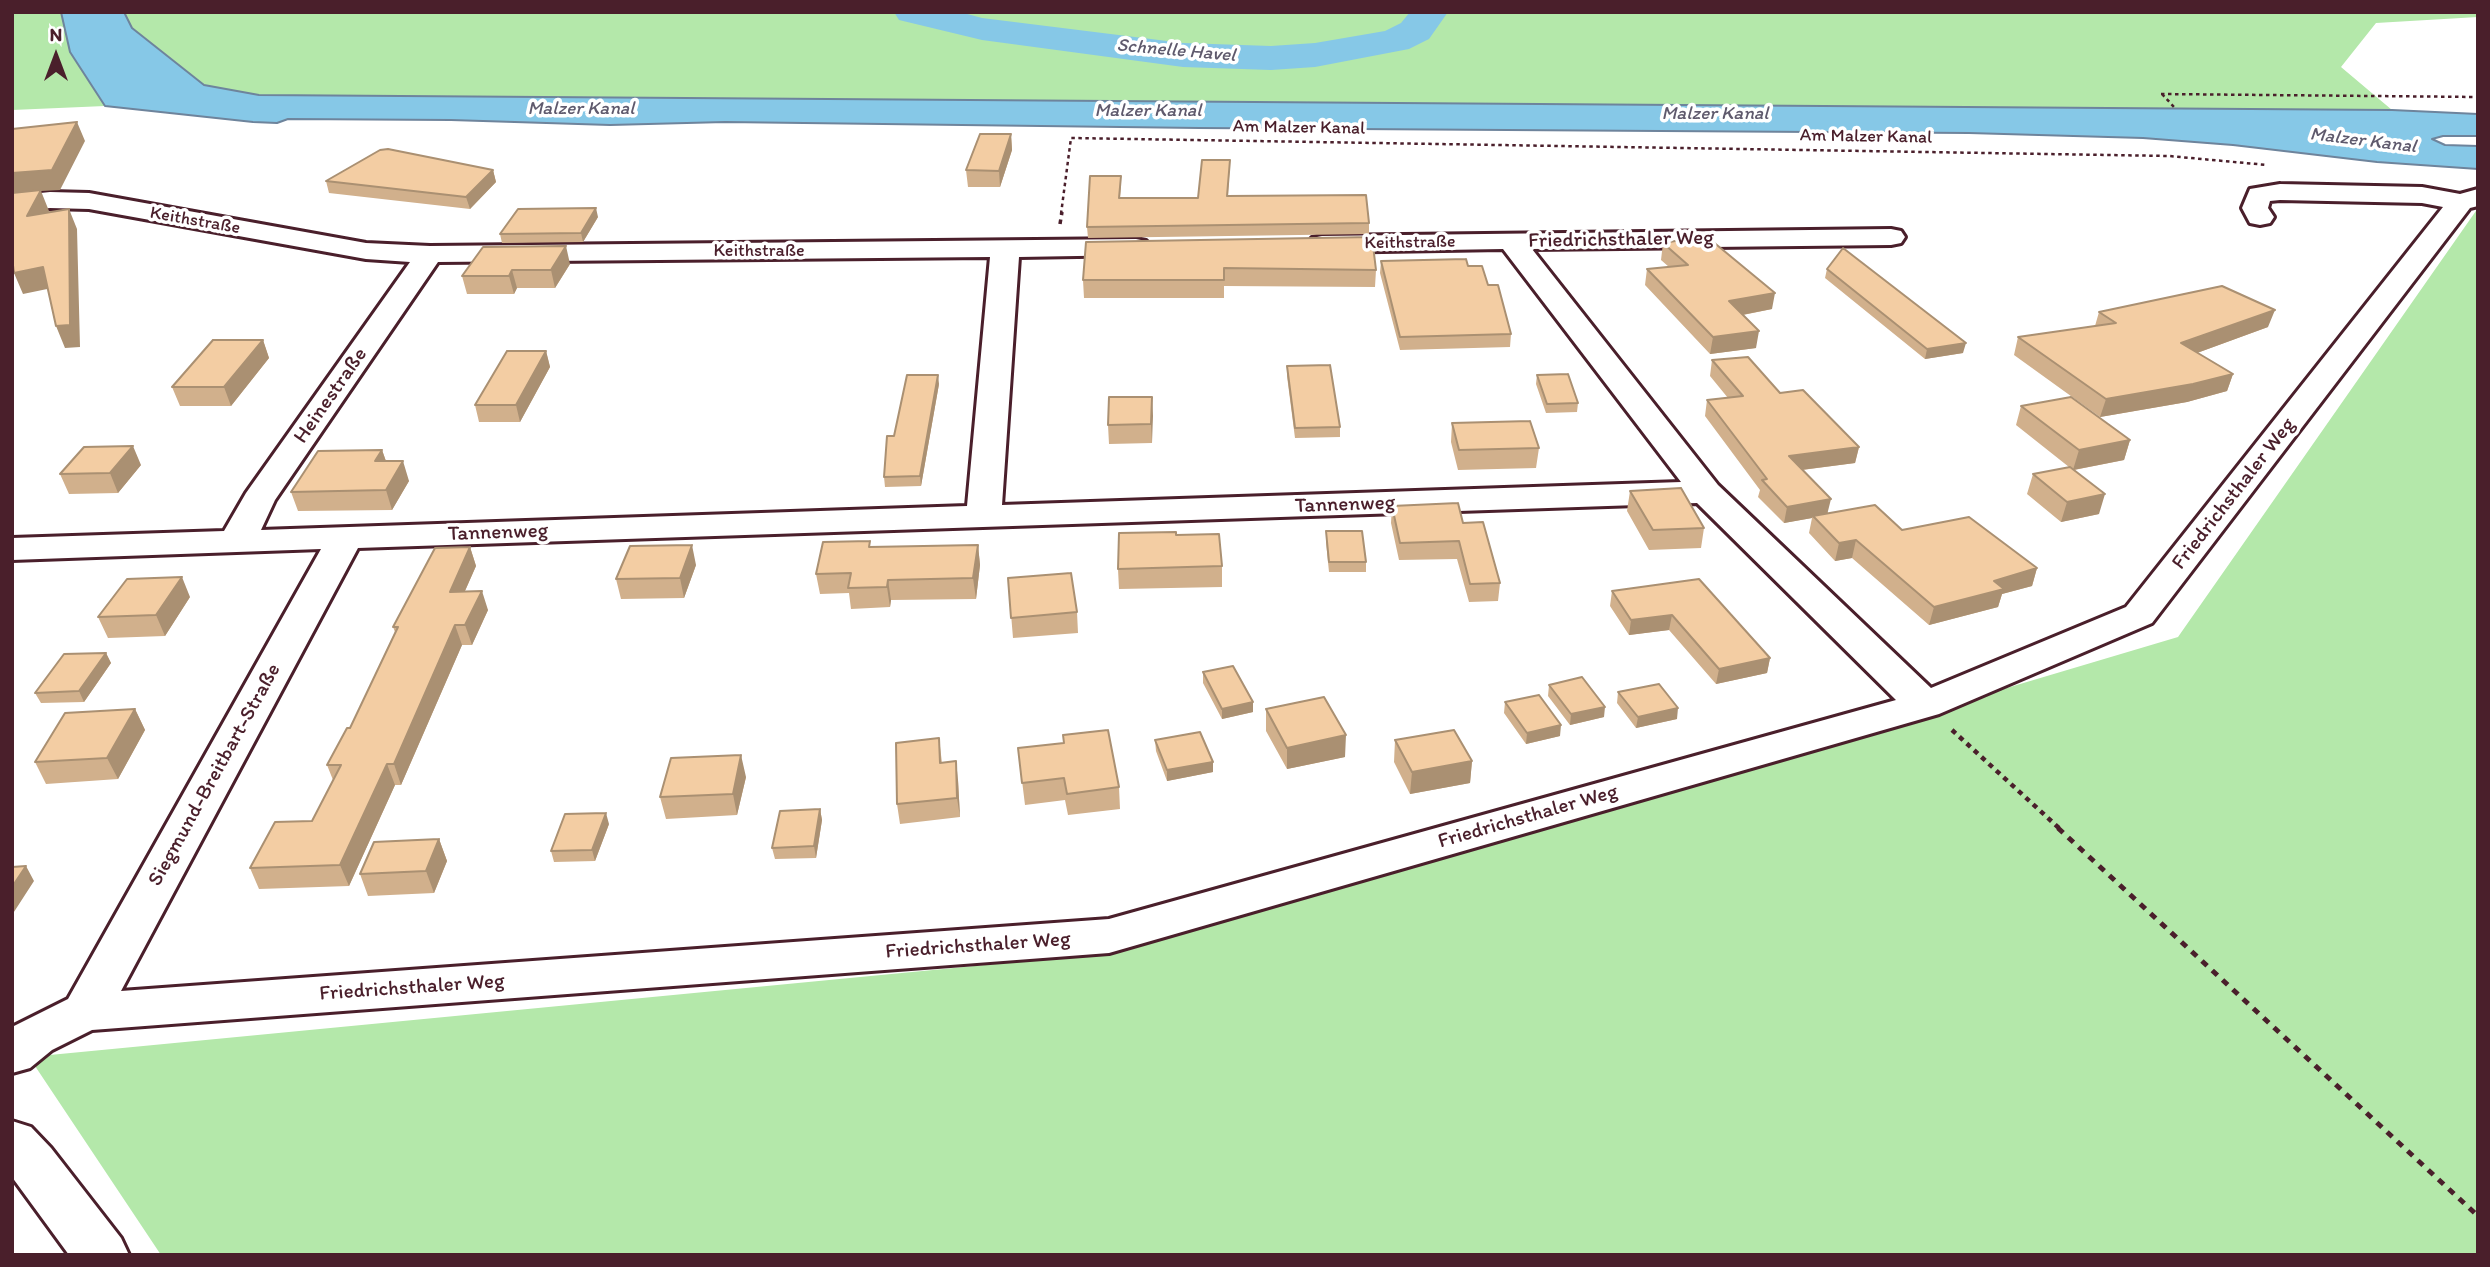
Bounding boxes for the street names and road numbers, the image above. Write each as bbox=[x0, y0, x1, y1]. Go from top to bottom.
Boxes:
street label: Am Malzer Kanal bbox=[1233, 116, 1365, 140]
street label: Am Malzer Kanal bbox=[1800, 125, 1932, 149]
street label: Keithstraße bbox=[148, 202, 242, 240]
street label: Friedrichsthaler Weg bbox=[1528, 226, 1714, 254]
street label: Keithstraße bbox=[1364, 231, 1456, 255]
street label: Keithstraße bbox=[713, 240, 805, 262]
street label: Heinestraße bbox=[289, 343, 373, 449]
street label: Friedrichsthaler Weg bbox=[2167, 413, 2301, 575]
street label: Tannenweg bbox=[1294, 491, 1396, 519]
street label: Tannenweg bbox=[447, 519, 549, 547]
street label: Siegmund-Breitbart-Straße bbox=[143, 659, 287, 891]
street label: Friedrichsthaler Weg bbox=[1435, 779, 1621, 855]
street label: Friedrichsthaler Weg bbox=[884, 927, 1072, 965]
street label: Friedrichsthaler Weg bbox=[318, 969, 506, 1007]

